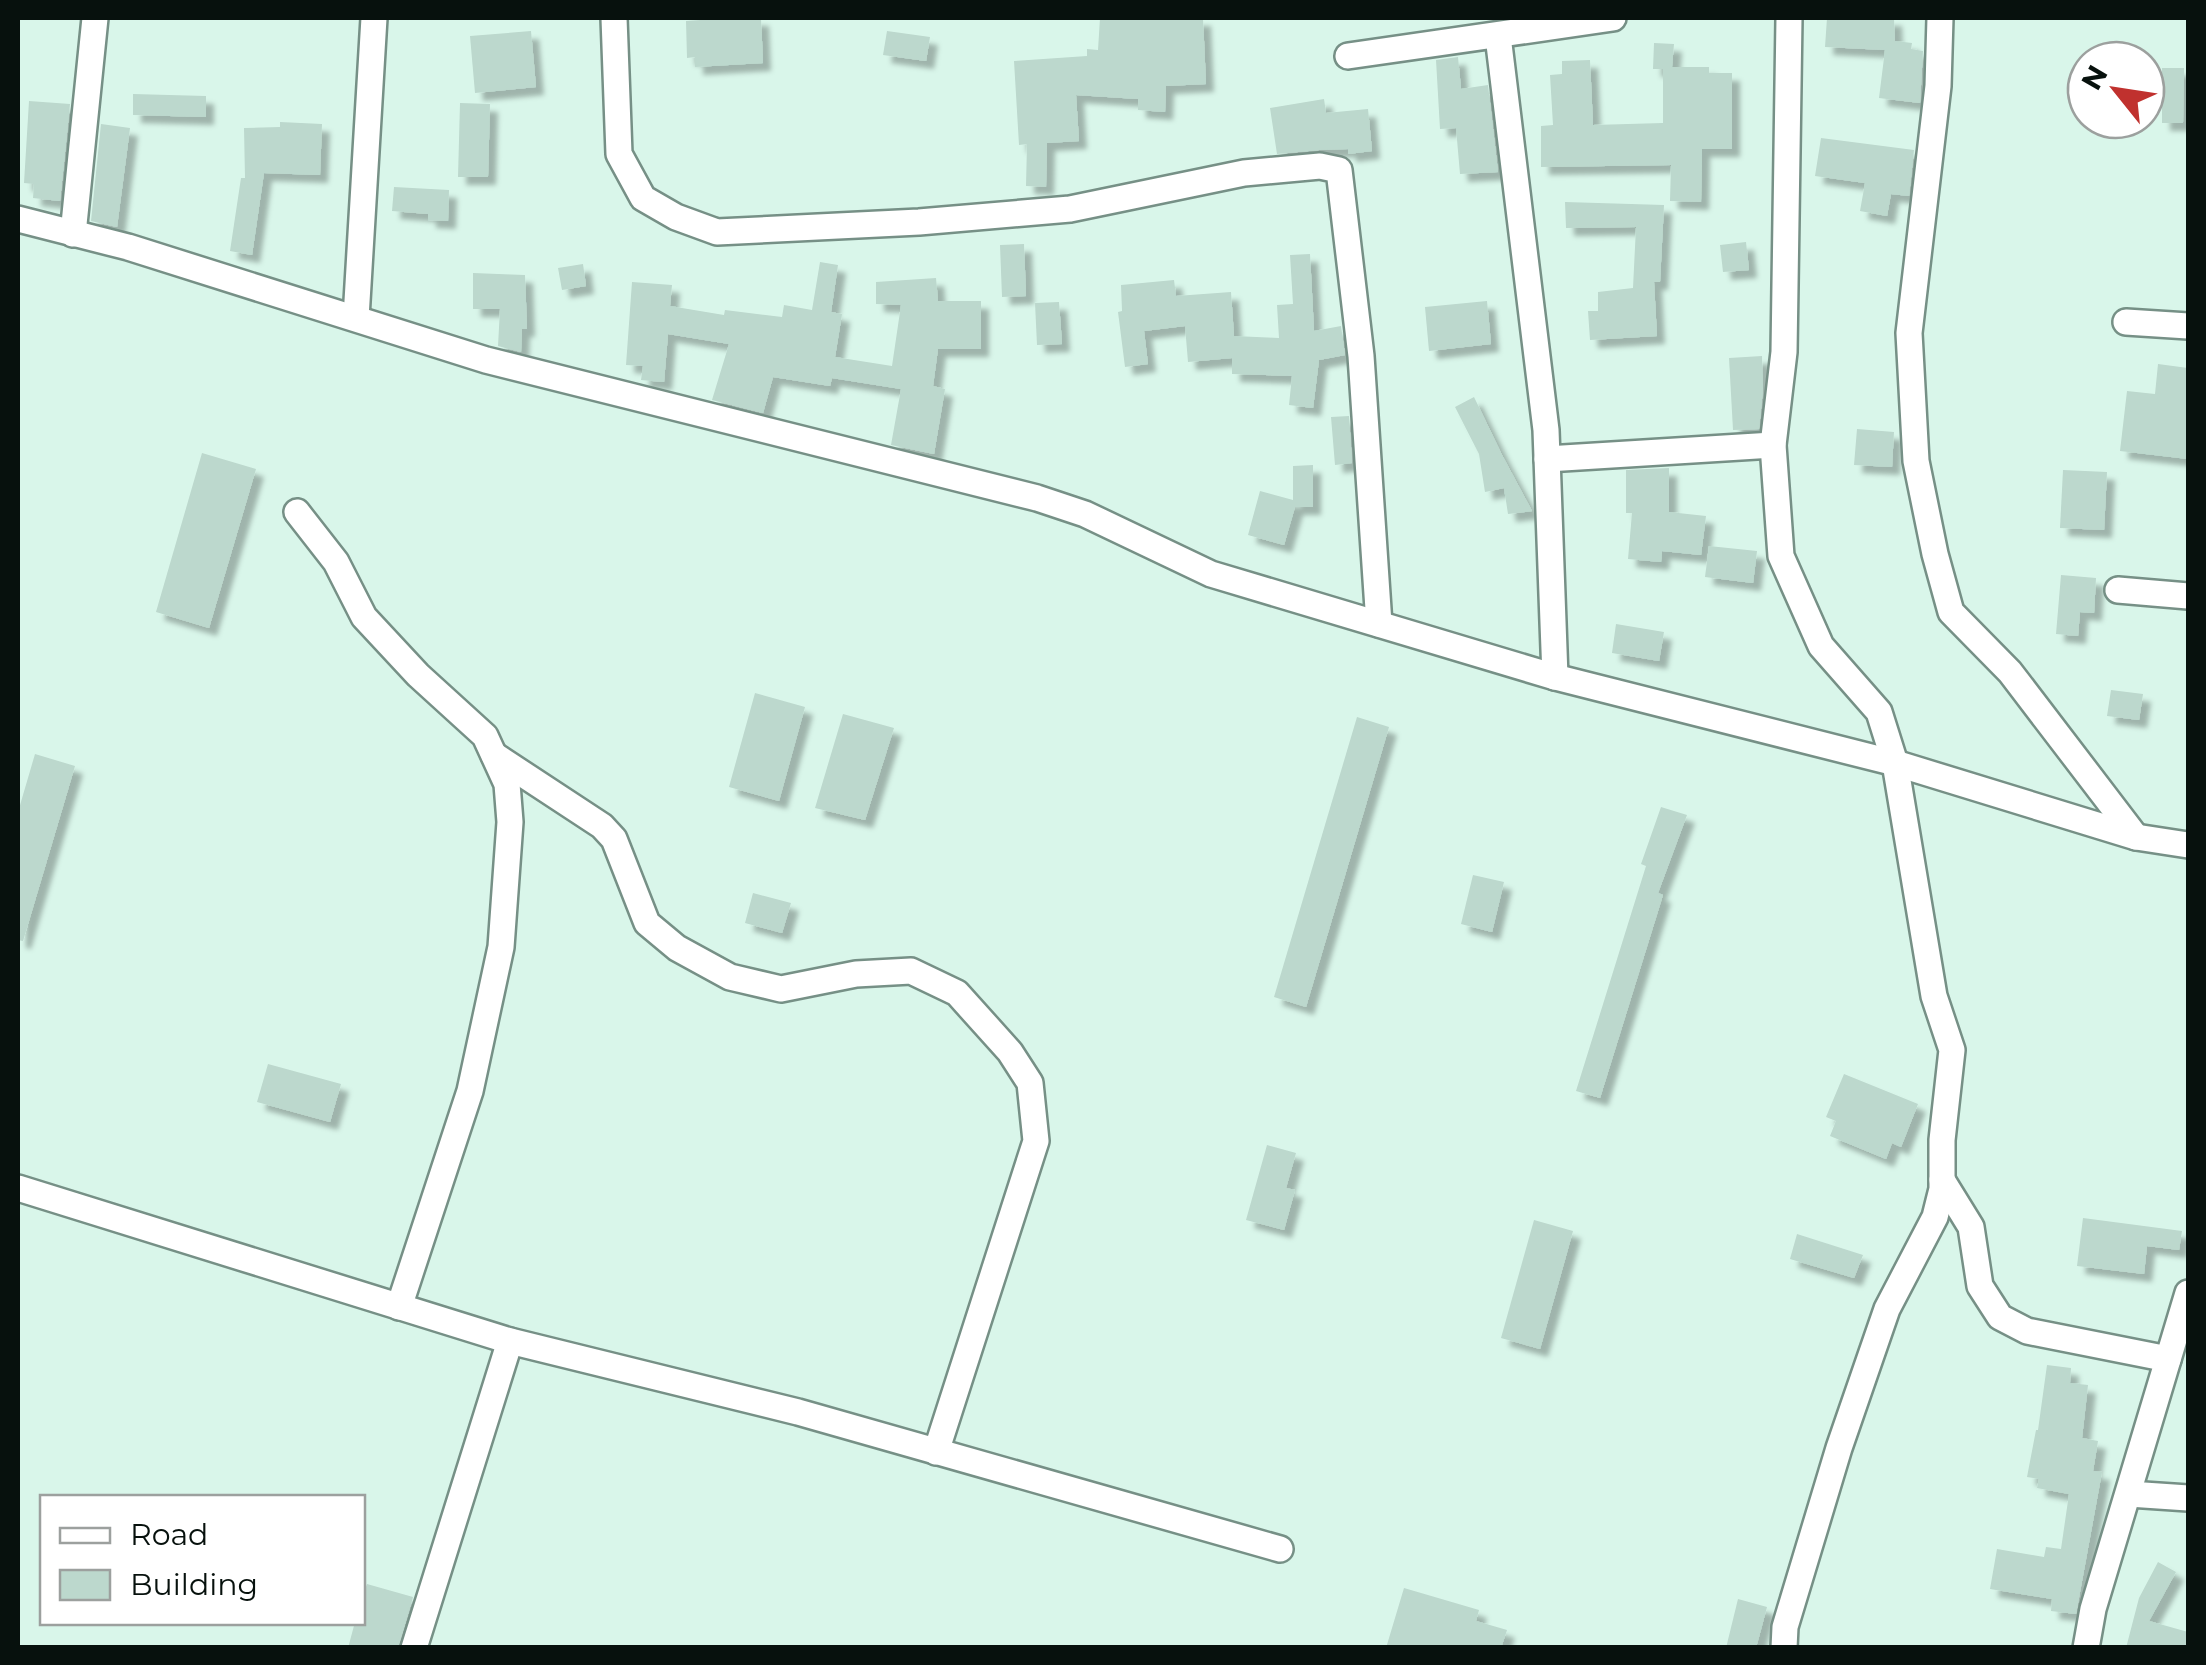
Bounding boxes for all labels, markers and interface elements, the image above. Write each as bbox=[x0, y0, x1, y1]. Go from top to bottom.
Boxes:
north arrow bbox=[2066, 40, 2166, 140]
text: N bbox=[2074, 59, 2115, 96]
legend bbox=[40, 1495, 365, 1625]
text: Road bbox=[130, 1516, 208, 1553]
text: Building bbox=[130, 1566, 258, 1603]

